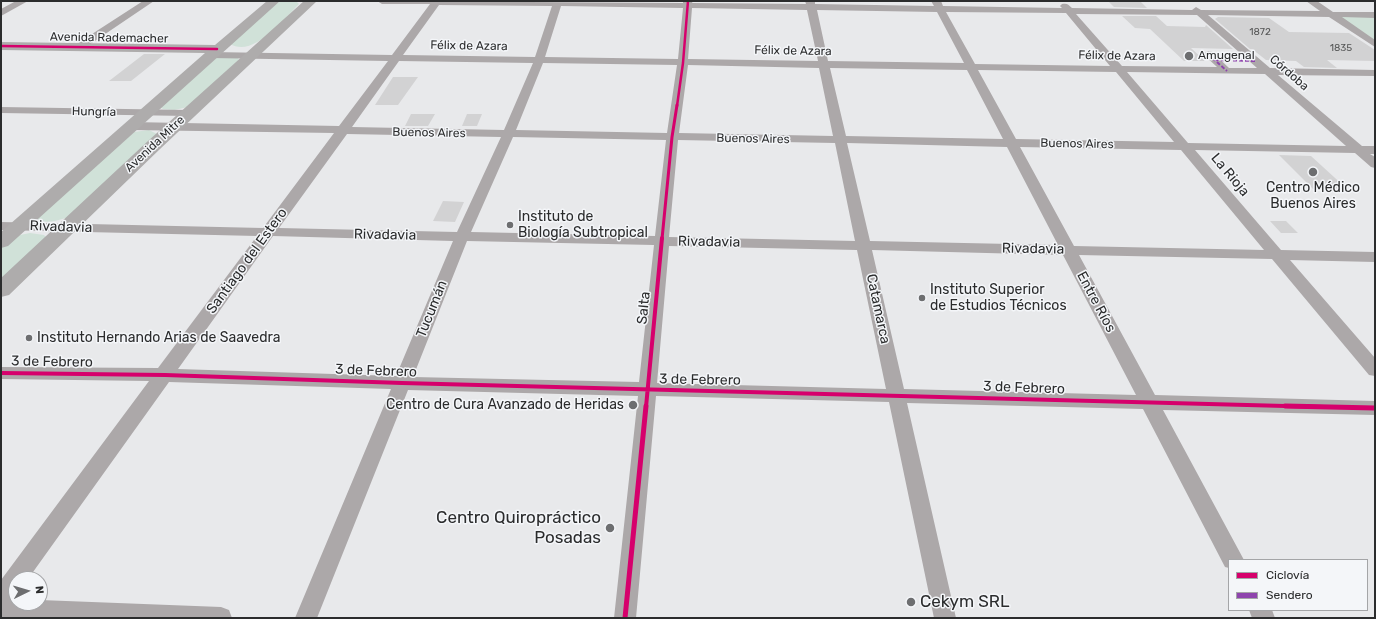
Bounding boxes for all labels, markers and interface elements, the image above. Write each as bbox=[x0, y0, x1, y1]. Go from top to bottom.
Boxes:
house number: 1872 bbox=[1249, 26, 1271, 38]
street label: Avenida Rademacher bbox=[50, 30, 168, 46]
street label: Félix de Azara bbox=[430, 38, 508, 54]
house number: 1835 bbox=[1330, 42, 1352, 54]
street label: Félix de Azara bbox=[754, 43, 832, 59]
street label: Félix de Azara bbox=[1078, 48, 1156, 64]
place label: Amugenal bbox=[1198, 49, 1255, 63]
marker: Amugenal bbox=[1183, 50, 1195, 62]
street label: Córdoba bbox=[1267, 52, 1311, 94]
street label: Hungría bbox=[72, 104, 116, 120]
street label: Avenida Mitre bbox=[122, 113, 188, 175]
street label: Buenos Aires bbox=[392, 125, 466, 141]
street label: Buenos Aires bbox=[716, 131, 790, 147]
street label: Buenos Aires bbox=[1040, 136, 1114, 152]
street label: La Rioja bbox=[1207, 150, 1253, 200]
marker: Centro Médico Buenos Aires bbox=[1307, 166, 1319, 178]
place label: Centro Médico Buenos Aires bbox=[1266, 180, 1360, 212]
street label: Santiago del Estero bbox=[203, 205, 291, 317]
place label: Instituto de Biología Subtropical bbox=[518, 209, 648, 242]
street label: Rivadavia bbox=[29, 218, 93, 236]
marker: Instituto de Biología Subtropical bbox=[505, 220, 515, 230]
street label: Rivadavia bbox=[354, 226, 416, 244]
street label: Rivadavia bbox=[678, 233, 740, 251]
street label: Rivadavia bbox=[1002, 240, 1064, 258]
street label: Entre Ríos bbox=[1073, 269, 1119, 335]
street label: Catamarca bbox=[862, 273, 894, 345]
street label: Tucumán bbox=[413, 278, 451, 340]
place label: Instituto Superior de Estudios Técnicos bbox=[930, 282, 1067, 314]
street label: Salta bbox=[634, 291, 654, 325]
marker: Instituto Superior de Estudios Técnicos bbox=[917, 293, 927, 303]
place label: Instituto Hernando Arias de Saavedra bbox=[37, 330, 280, 346]
marker: Instituto Hernando Arias de Saavedra bbox=[24, 333, 34, 343]
street label: 3 de Febrero bbox=[11, 353, 93, 371]
street label: 3 de Febrero bbox=[335, 361, 417, 381]
street label: 3 de Febrero bbox=[659, 371, 741, 389]
street label: 3 de Febrero bbox=[983, 378, 1065, 398]
place label: Centro de Cura Avanzado de Heridas bbox=[386, 397, 624, 413]
marker: Centro de Cura Avanzado de Heridas bbox=[627, 399, 639, 411]
place label: Centro Quiropráctico Posadas bbox=[436, 508, 601, 548]
marker: Centro Quiropráctico Posadas bbox=[604, 522, 616, 534]
legend bbox=[1228, 559, 1368, 611]
text: Ciclovía bbox=[1266, 568, 1309, 582]
north arrow bbox=[8, 571, 48, 611]
text: N bbox=[33, 585, 46, 595]
text: Sendero bbox=[1266, 588, 1313, 602]
place label: Cekym SRL bbox=[920, 592, 1010, 612]
marker: Cekym SRL bbox=[905, 596, 917, 608]

